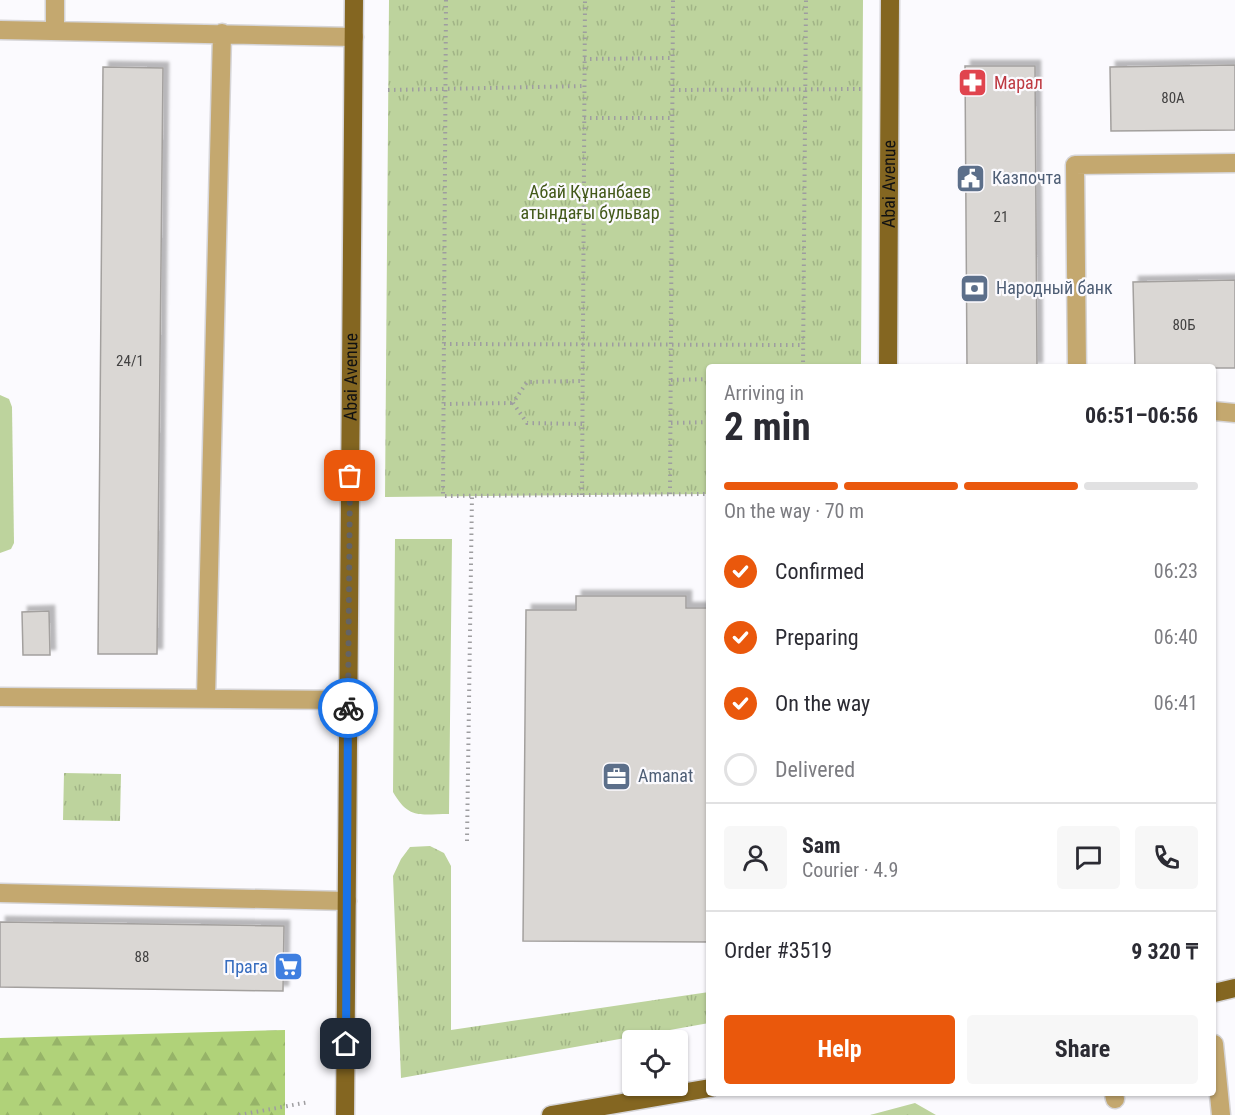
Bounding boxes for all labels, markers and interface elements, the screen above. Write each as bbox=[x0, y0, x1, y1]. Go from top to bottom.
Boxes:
pharmacy icon: Марал bbox=[957, 67, 989, 99]
place label: Марал bbox=[994, 72, 1043, 93]
house number: 80А bbox=[1161, 89, 1185, 107]
street label: Abai Avenue bbox=[878, 140, 899, 228]
public building icon: Казпочта bbox=[955, 162, 987, 194]
place label: Казпочта bbox=[992, 167, 1062, 188]
park label: Абай Құнанбаев атындағы бульвар bbox=[520, 181, 660, 223]
house number: 21 bbox=[994, 208, 1008, 226]
bank icon: Народный банк bbox=[959, 272, 991, 304]
place label: Народный банк bbox=[996, 277, 1113, 298]
house number: 80Б bbox=[1172, 316, 1196, 334]
street label: Abai Avenue bbox=[340, 333, 361, 421]
house number: 24/1 bbox=[116, 352, 144, 370]
text: Arriving in bbox=[724, 381, 804, 405]
text: 06:51–06:56 bbox=[1085, 403, 1198, 428]
text: 2 min bbox=[724, 404, 811, 450]
pin bbox=[324, 450, 375, 501]
icon: bag bbox=[333, 459, 366, 492]
text: On the way · 70 m bbox=[724, 499, 864, 523]
icon: check bbox=[724, 555, 757, 588]
text: Confirmed bbox=[775, 559, 864, 584]
text: 06:23 bbox=[1154, 559, 1198, 583]
icon: check bbox=[724, 621, 757, 654]
text: Preparing bbox=[775, 625, 859, 650]
text: 06:40 bbox=[1154, 625, 1198, 649]
courier bbox=[318, 678, 378, 738]
icon: check bbox=[724, 687, 757, 720]
text: On the way bbox=[775, 691, 870, 716]
text: 06:41 bbox=[1154, 691, 1198, 715]
icon: bike bbox=[332, 692, 365, 725]
text: Delivered bbox=[775, 757, 855, 782]
office icon: Amanat bbox=[601, 760, 633, 792]
place label: Amanat bbox=[638, 765, 693, 786]
button: person bbox=[724, 826, 787, 889]
button: chat bbox=[1057, 826, 1120, 889]
button: phone bbox=[1135, 826, 1198, 889]
text: Sam bbox=[802, 833, 841, 858]
text: Courier · 4.9 bbox=[802, 858, 898, 882]
text: Order #3519 bbox=[724, 938, 832, 963]
text: 9 320 ₸ bbox=[1131, 939, 1198, 964]
house number: 88 bbox=[135, 948, 149, 966]
supermarket icon: Прага bbox=[273, 951, 305, 983]
place label: Прага bbox=[224, 956, 268, 977]
button: Help bbox=[724, 1015, 955, 1084]
button: Share bbox=[967, 1015, 1198, 1084]
pin bbox=[320, 1018, 371, 1069]
icon: home bbox=[329, 1027, 362, 1060]
map controls bbox=[622, 1030, 688, 1096]
button: locate bbox=[622, 1030, 688, 1096]

